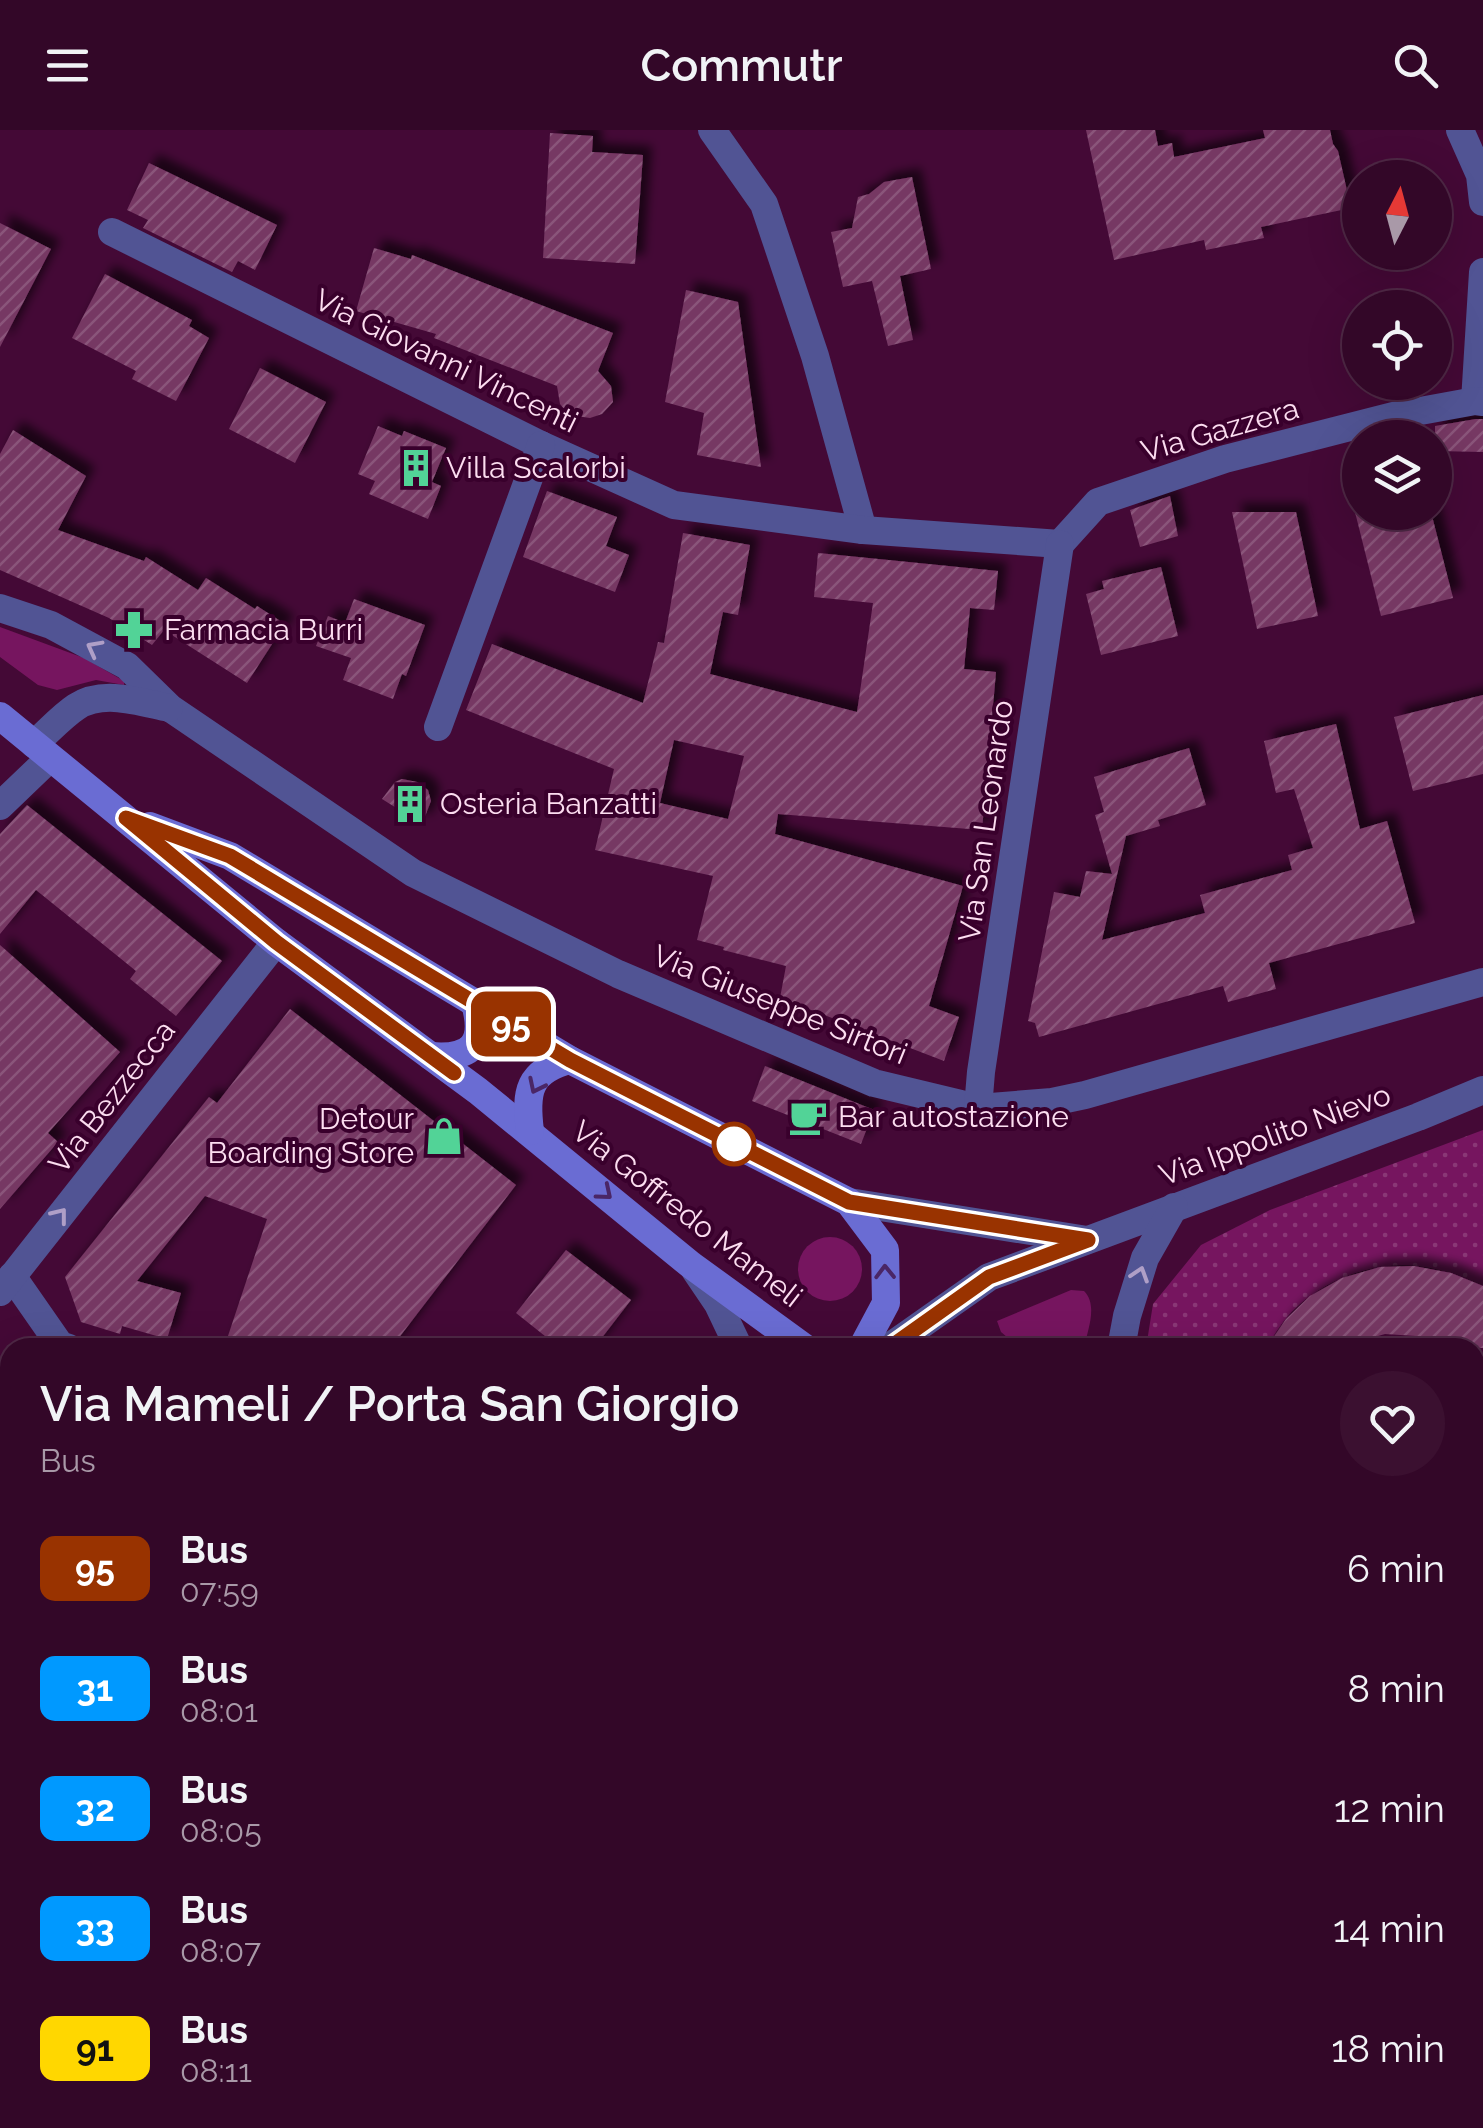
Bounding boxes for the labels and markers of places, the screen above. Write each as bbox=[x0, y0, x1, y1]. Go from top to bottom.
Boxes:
building icon: Villa Scalorbi bbox=[395, 447, 437, 489]
place label: Villa Scalorbi bbox=[446, 450, 626, 485]
pharmacy icon: Farmacia Burri bbox=[113, 609, 155, 651]
place label: Farmacia Burri bbox=[164, 612, 363, 647]
building icon: Osteria Banzatti bbox=[389, 783, 431, 825]
place label: Osteria Banzatti bbox=[440, 786, 657, 821]
cafe icon: Bar autostazione bbox=[787, 1096, 829, 1138]
place label: Bar autostazione bbox=[838, 1099, 1069, 1134]
place label: Detour Boarding Store bbox=[208, 1101, 414, 1170]
shop icon: Detour Boarding Store bbox=[423, 1115, 465, 1157]
unlabelled marker bbox=[713, 1123, 755, 1165]

